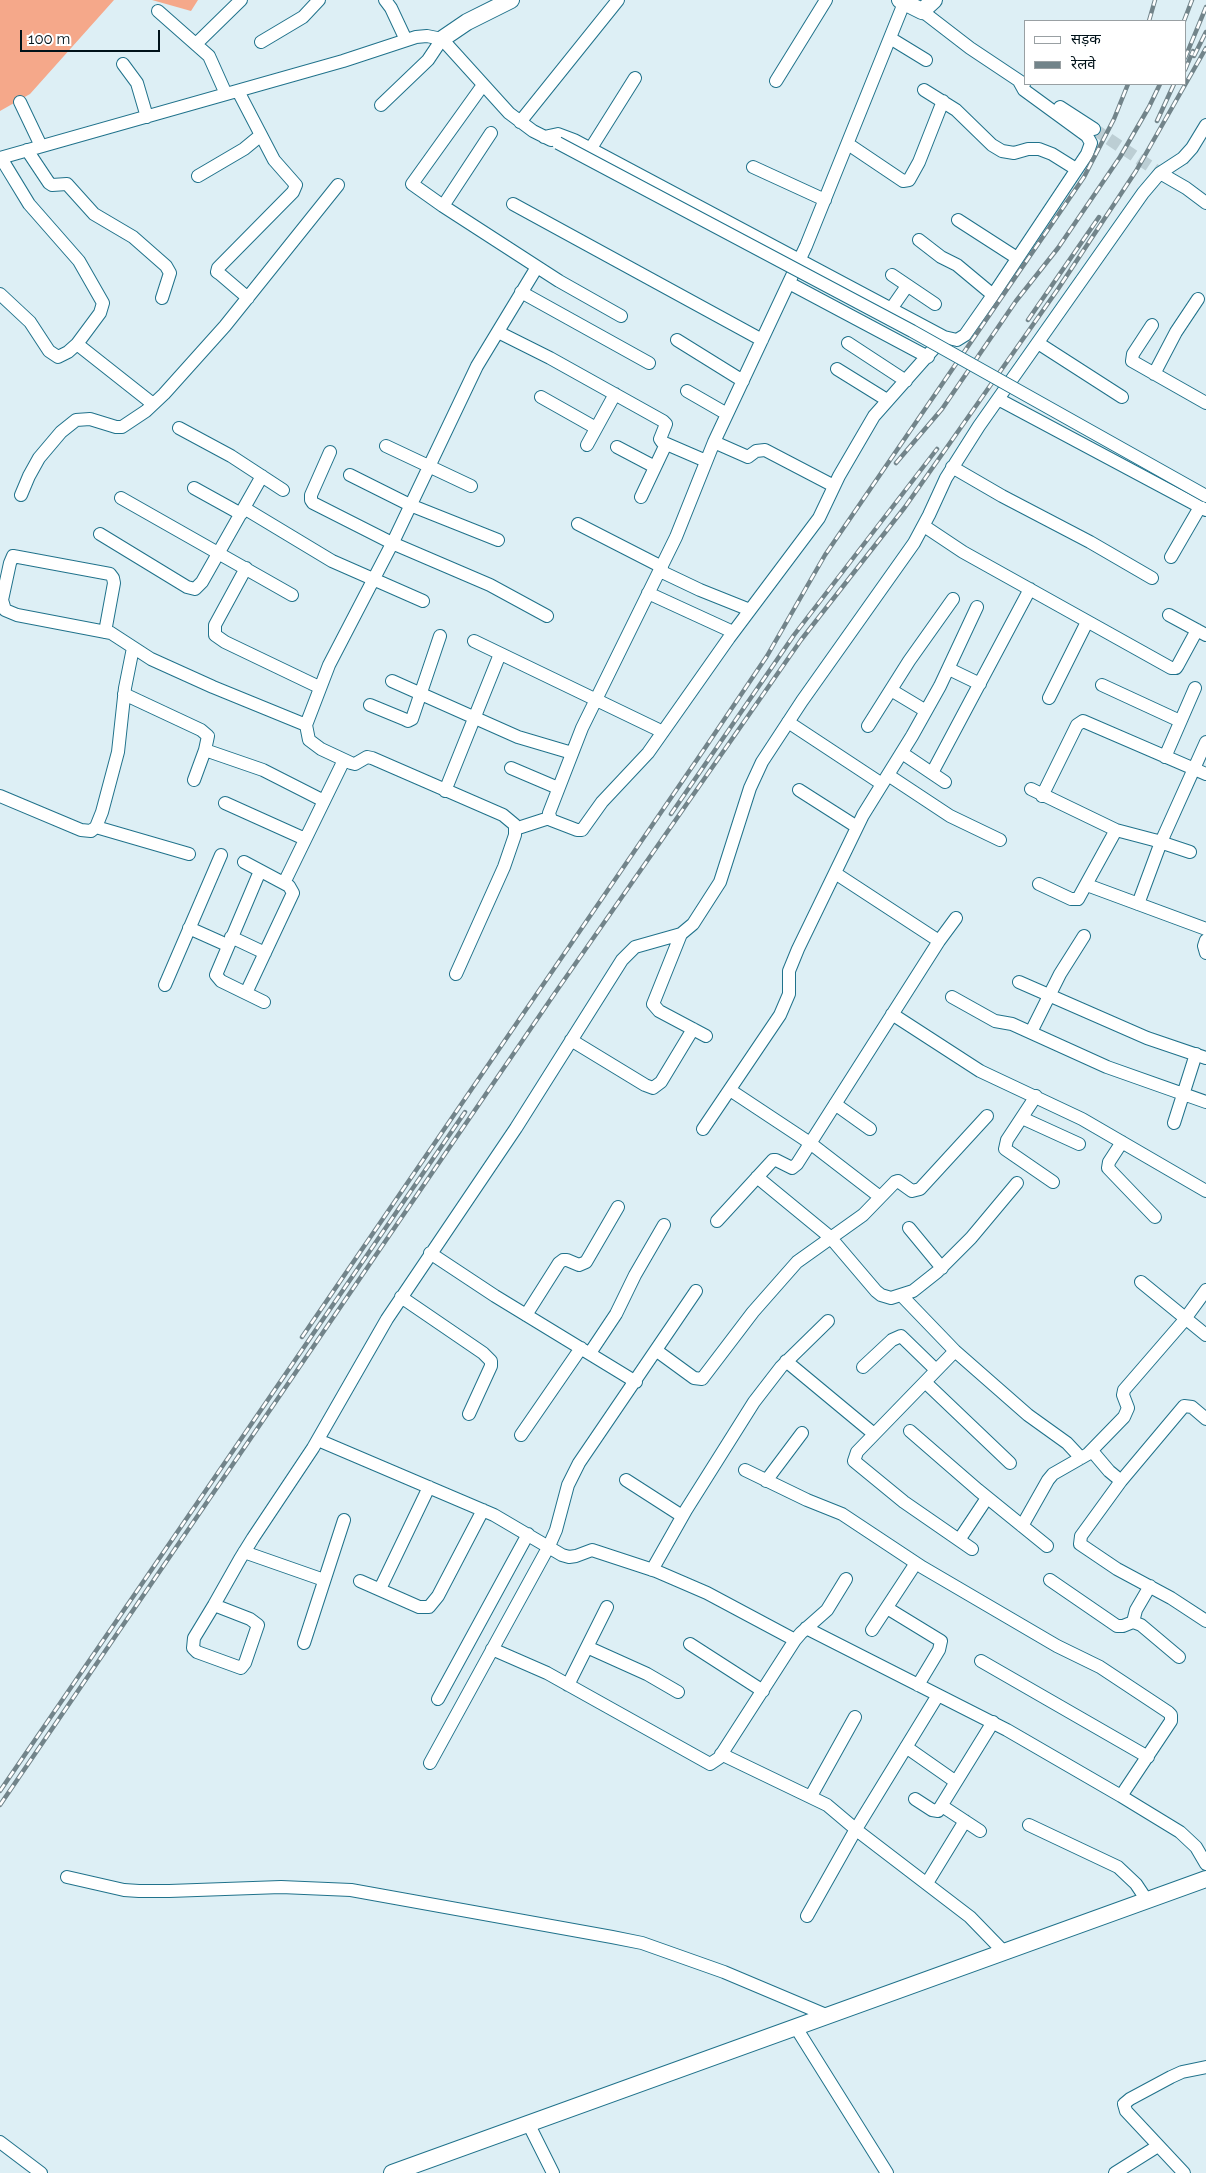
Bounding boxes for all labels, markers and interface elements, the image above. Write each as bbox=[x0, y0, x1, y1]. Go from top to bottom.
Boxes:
scale bar bbox=[22, 20, 162, 52]
legend bbox=[1024, 20, 1186, 85]
text: 100 m bbox=[28, 30, 70, 48]
text: सड़क bbox=[1071, 30, 1101, 48]
text: रेलवे bbox=[1071, 55, 1096, 73]

